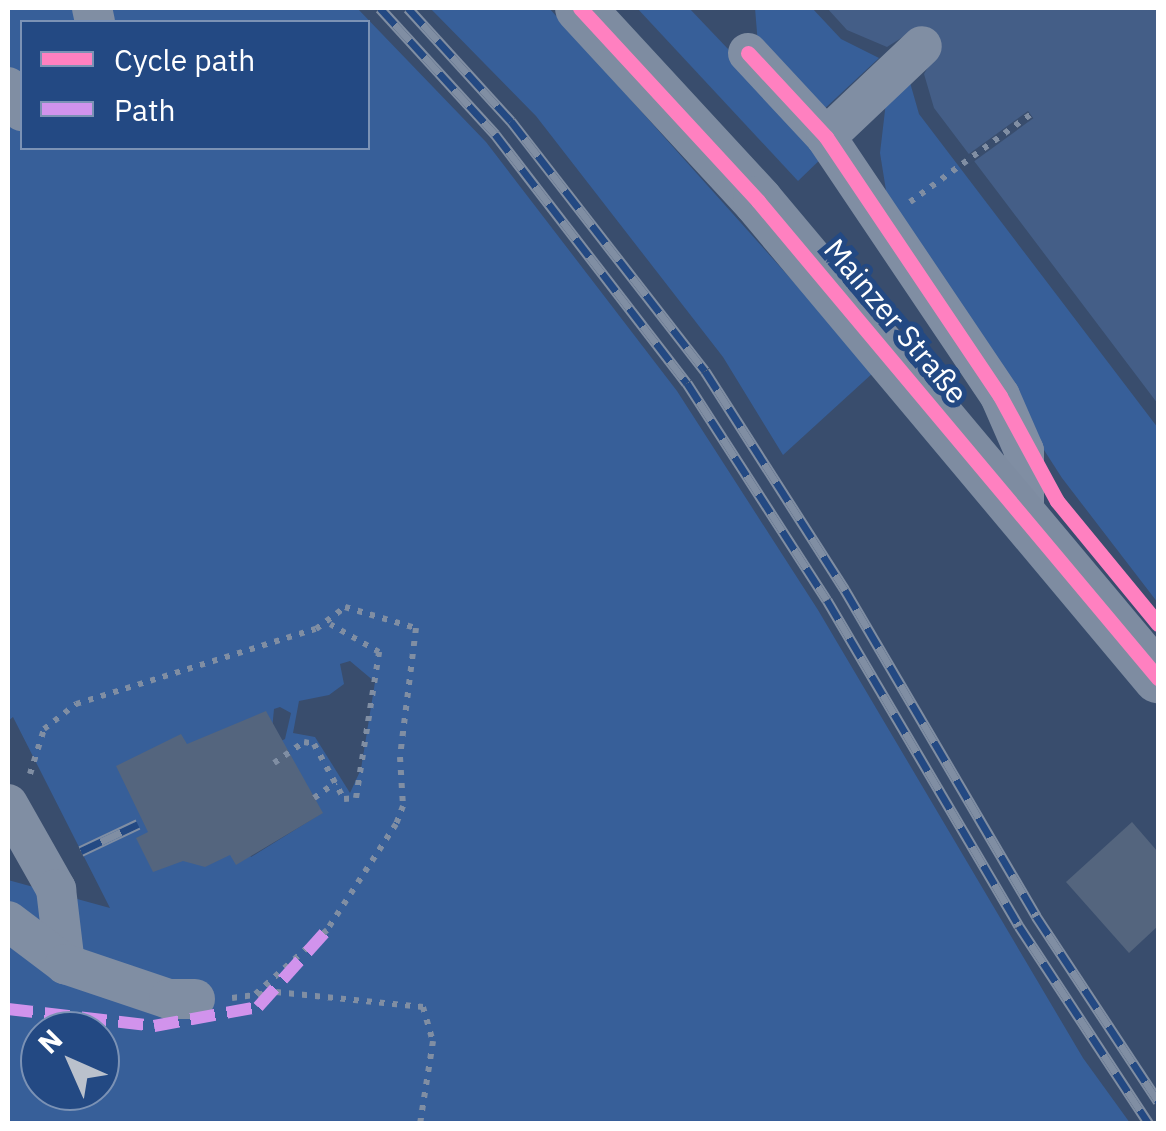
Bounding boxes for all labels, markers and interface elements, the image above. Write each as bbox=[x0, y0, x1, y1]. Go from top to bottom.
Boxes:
legend bbox=[20, 20, 370, 150]
text: Cycle path bbox=[114, 40, 255, 79]
text: Path bbox=[114, 90, 175, 129]
street label: Mainzer Straße bbox=[817, 231, 975, 411]
north arrow bbox=[20, 1011, 120, 1111]
text: N bbox=[30, 1021, 70, 1061]

